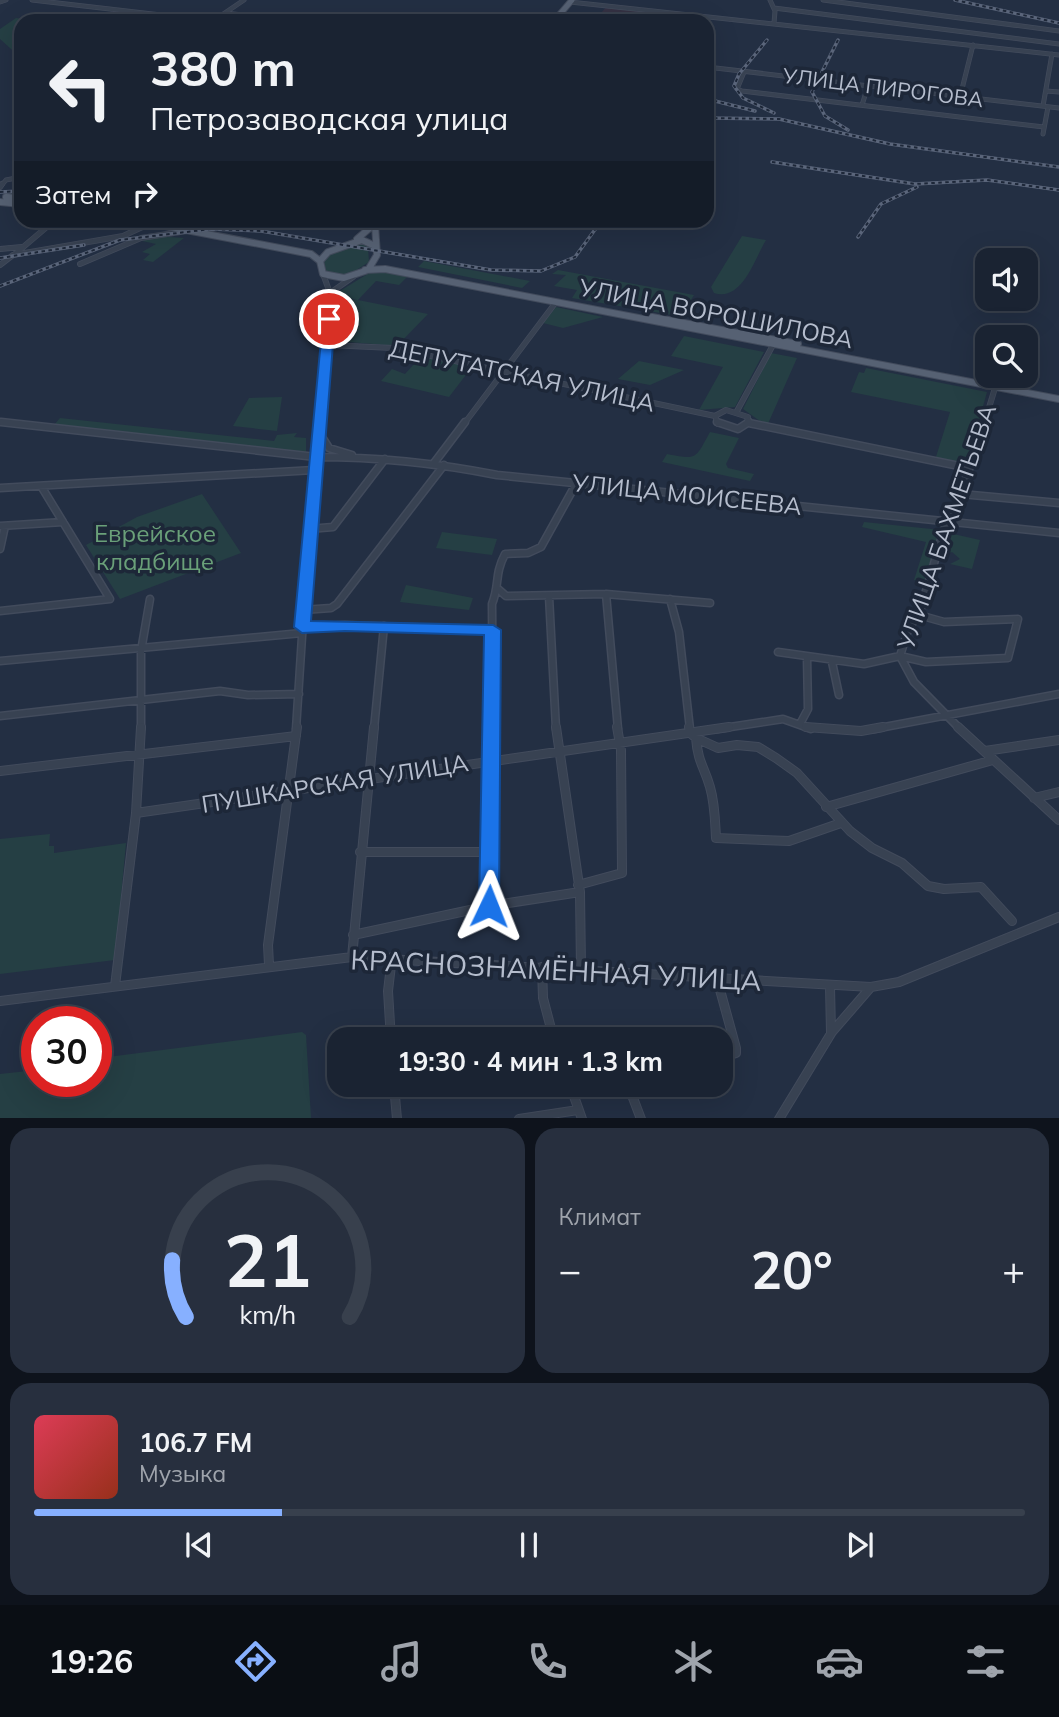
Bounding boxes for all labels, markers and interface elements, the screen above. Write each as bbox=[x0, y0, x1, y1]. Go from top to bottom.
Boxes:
text: 380 m bbox=[150, 37, 296, 98]
icon: left bbox=[35, 42, 126, 133]
street label: УЛИЦА ПИРОГОВА bbox=[780, 62, 986, 112]
text: Петрозаводская улица bbox=[150, 98, 509, 138]
icon: right bbox=[126, 175, 164, 213]
text: Затем bbox=[35, 178, 112, 211]
map controls bbox=[975, 248, 1038, 388]
button: sound bbox=[975, 248, 1038, 311]
street label: УЛИЦА ВОРОШИЛОВА bbox=[576, 272, 856, 354]
pin bbox=[299, 289, 359, 349]
icon: arrive bbox=[310, 300, 348, 338]
button: search bbox=[975, 325, 1038, 388]
street label: ДЕПУТАТСКАЯ УЛИЦА bbox=[387, 332, 658, 418]
street label: УЛИЦА БАХМЕТЬЕВА bbox=[890, 400, 1002, 654]
street label: УЛИЦА МОИСЕЕВА bbox=[570, 467, 804, 521]
park label: Еврейское кладбище bbox=[94, 518, 216, 576]
street label: ПУШКАРСКАЯ УЛИЦА bbox=[199, 747, 471, 819]
position arrow bbox=[452, 869, 526, 943]
street label: КРАСНОЗНАМЁННАЯ УЛИЦА bbox=[350, 941, 763, 998]
speed limit sign: 30 bbox=[21, 1006, 112, 1097]
text: 19:30 · 4 мин · 1.3 km bbox=[397, 1045, 663, 1078]
text: Климат bbox=[559, 1202, 641, 1231]
text: 21 bbox=[224, 1214, 311, 1305]
text: 20° bbox=[751, 1237, 833, 1302]
text: − bbox=[559, 1246, 581, 1294]
text: + bbox=[1002, 1246, 1025, 1294]
text: km/h bbox=[239, 1298, 296, 1329]
text: 106.7 FM bbox=[139, 1426, 252, 1459]
text: Музыка bbox=[139, 1459, 226, 1488]
icon: previous bbox=[180, 1526, 218, 1564]
icon: pause bbox=[510, 1526, 548, 1564]
icon: next bbox=[841, 1526, 879, 1564]
icon: directions bbox=[231, 1637, 280, 1686]
icon: music bbox=[377, 1637, 426, 1686]
icon: phone bbox=[523, 1637, 572, 1686]
icon: climate bbox=[669, 1637, 718, 1686]
icon: car bbox=[815, 1637, 864, 1686]
icon: filters bbox=[961, 1637, 1010, 1686]
text: 19:26 bbox=[49, 1641, 133, 1681]

